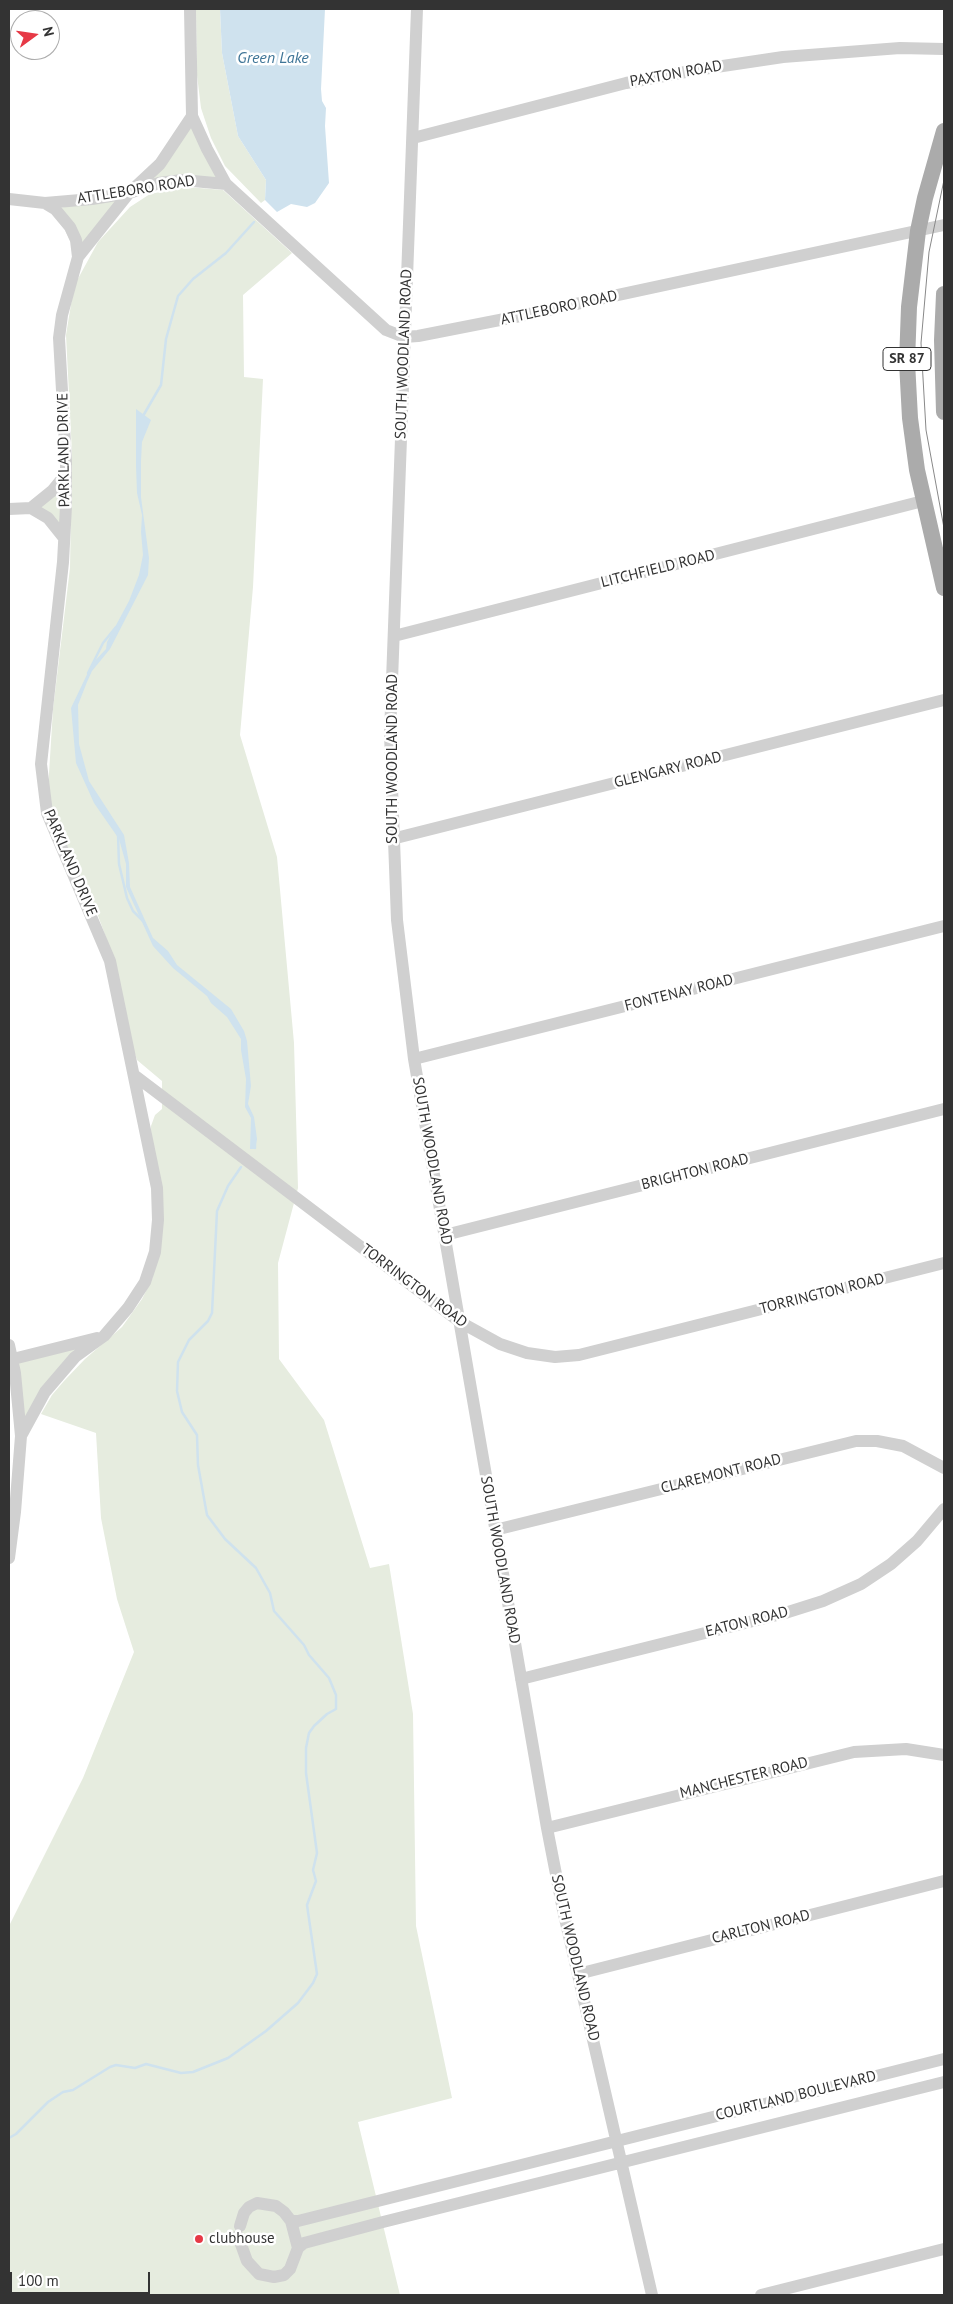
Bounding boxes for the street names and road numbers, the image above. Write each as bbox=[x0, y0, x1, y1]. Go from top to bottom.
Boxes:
street label: PAXTON ROAD bbox=[629, 57, 723, 91]
street label: ATTLEBORO ROAD bbox=[76, 172, 196, 208]
street label: SOUTH WOODLAND ROAD bbox=[392, 269, 416, 439]
street label: ATTLEBORO ROAD bbox=[499, 287, 619, 329]
road number: SR 87 bbox=[883, 348, 931, 370]
street label: PARKLAND DRIVE bbox=[54, 393, 74, 507]
street label: LITCHFIELD ROAD bbox=[599, 546, 717, 592]
street label: SOUTH WOODLAND ROAD bbox=[384, 674, 402, 844]
street label: GLENGARY ROAD bbox=[612, 748, 724, 792]
street label: PARKLAND DRIVE bbox=[39, 807, 101, 919]
street label: FONTENAY ROAD bbox=[623, 971, 735, 1015]
street label: SOUTH WOODLAND ROAD bbox=[408, 1076, 456, 1246]
street label: BRIGHTON ROAD bbox=[639, 1150, 751, 1194]
street label: TORRINGTON ROAD bbox=[357, 1240, 471, 1332]
street label: TORRINGTON ROAD bbox=[758, 1270, 886, 1318]
street label: CLAREMONT ROAD bbox=[659, 1450, 783, 1498]
street label: SOUTH WOODLAND ROAD bbox=[476, 1475, 524, 1645]
street label: EATON ROAD bbox=[704, 1603, 790, 1641]
street label: MANCHESTER ROAD bbox=[678, 1753, 810, 1803]
street label: SOUTH WOODLAND ROAD bbox=[547, 1873, 603, 2043]
street label: CARLTON ROAD bbox=[710, 1906, 812, 1948]
street label: COURTLAND BOULEVARD bbox=[714, 2067, 878, 2125]

